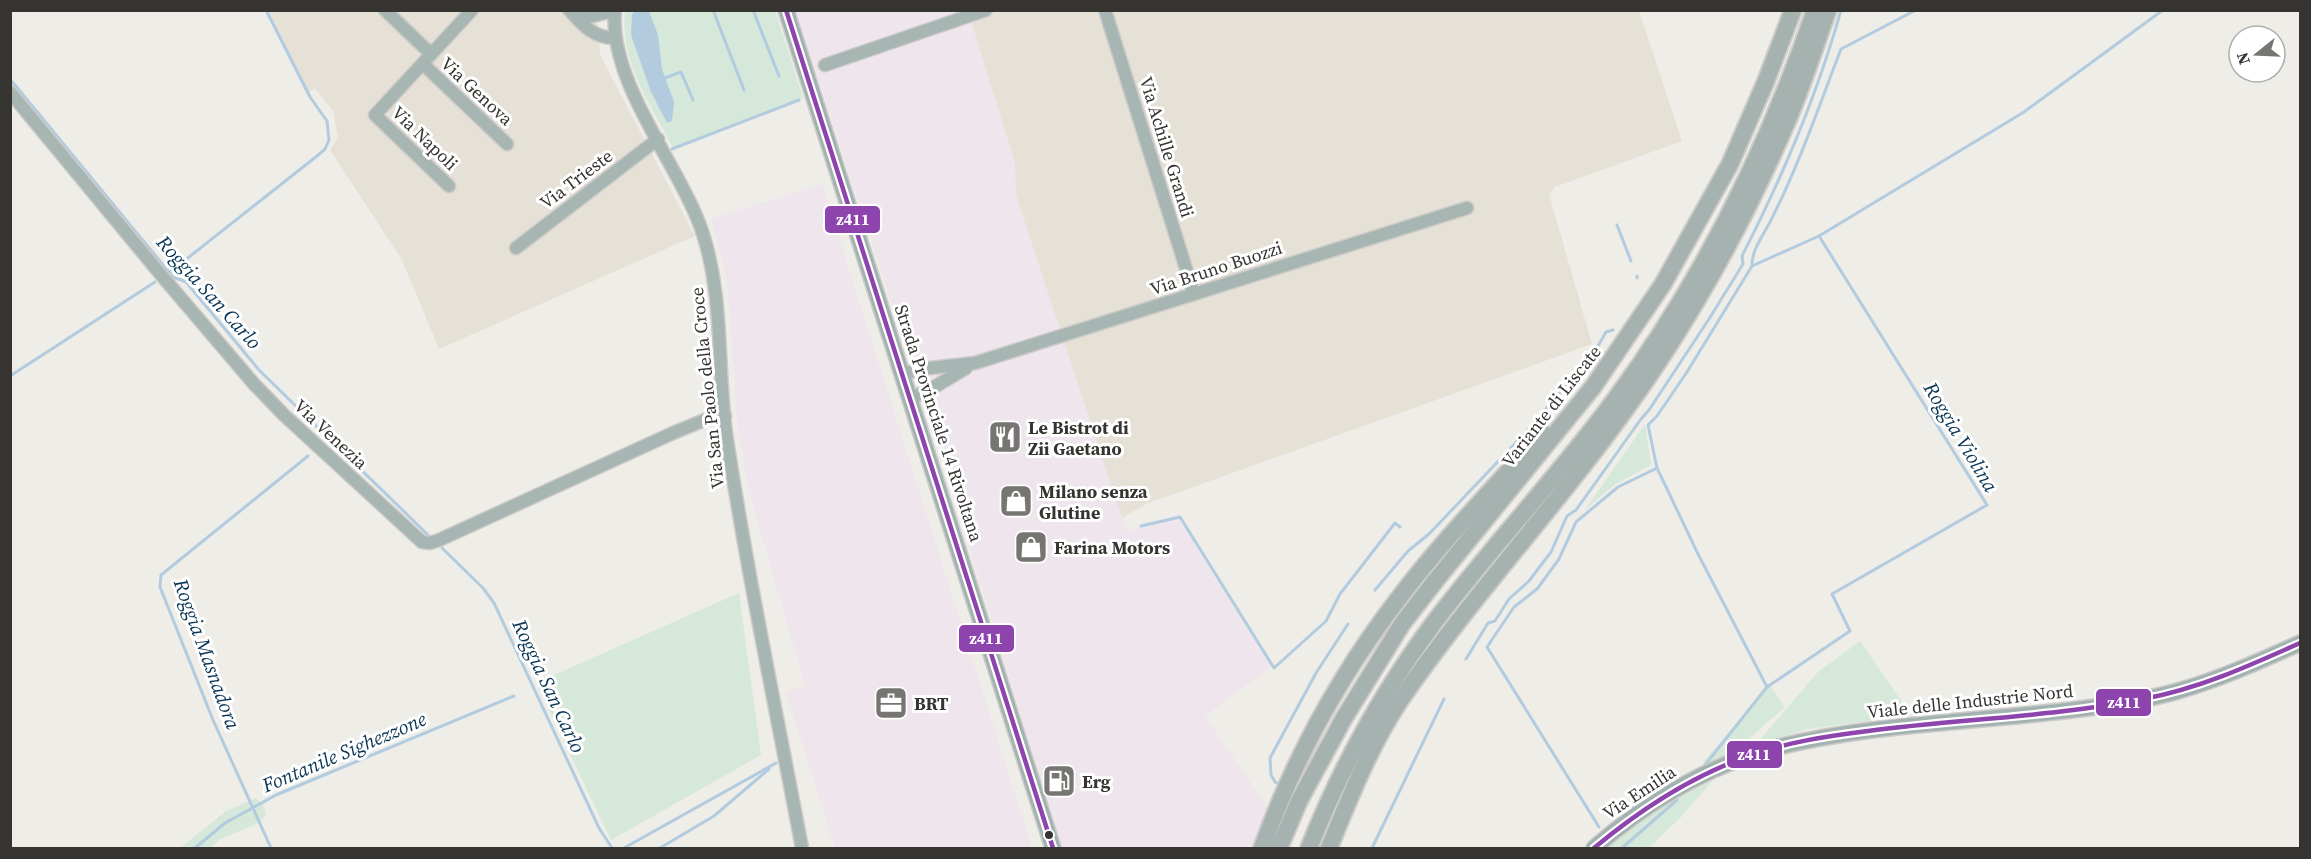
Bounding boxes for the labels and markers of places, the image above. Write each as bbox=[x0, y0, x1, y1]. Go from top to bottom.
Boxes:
place label: Le Bistrot di Zii Gaetano bbox=[1028, 415, 1129, 461]
restaurant icon: Le Bistrot di Zii Gaetano bbox=[987, 419, 1023, 455]
place label: Milano senza Glutine bbox=[1039, 479, 1148, 525]
shop icon: Milano senza Glutine bbox=[998, 483, 1034, 519]
shop icon: Farina Motors bbox=[1013, 529, 1049, 565]
place label: Farina Motors bbox=[1054, 535, 1170, 560]
office icon: BRT bbox=[873, 685, 909, 721]
place label: BRT bbox=[914, 691, 949, 716]
fuel station icon: Erg bbox=[1041, 763, 1077, 799]
place label: Erg bbox=[1082, 769, 1111, 794]
unlabelled marker bbox=[1043, 829, 1055, 841]

